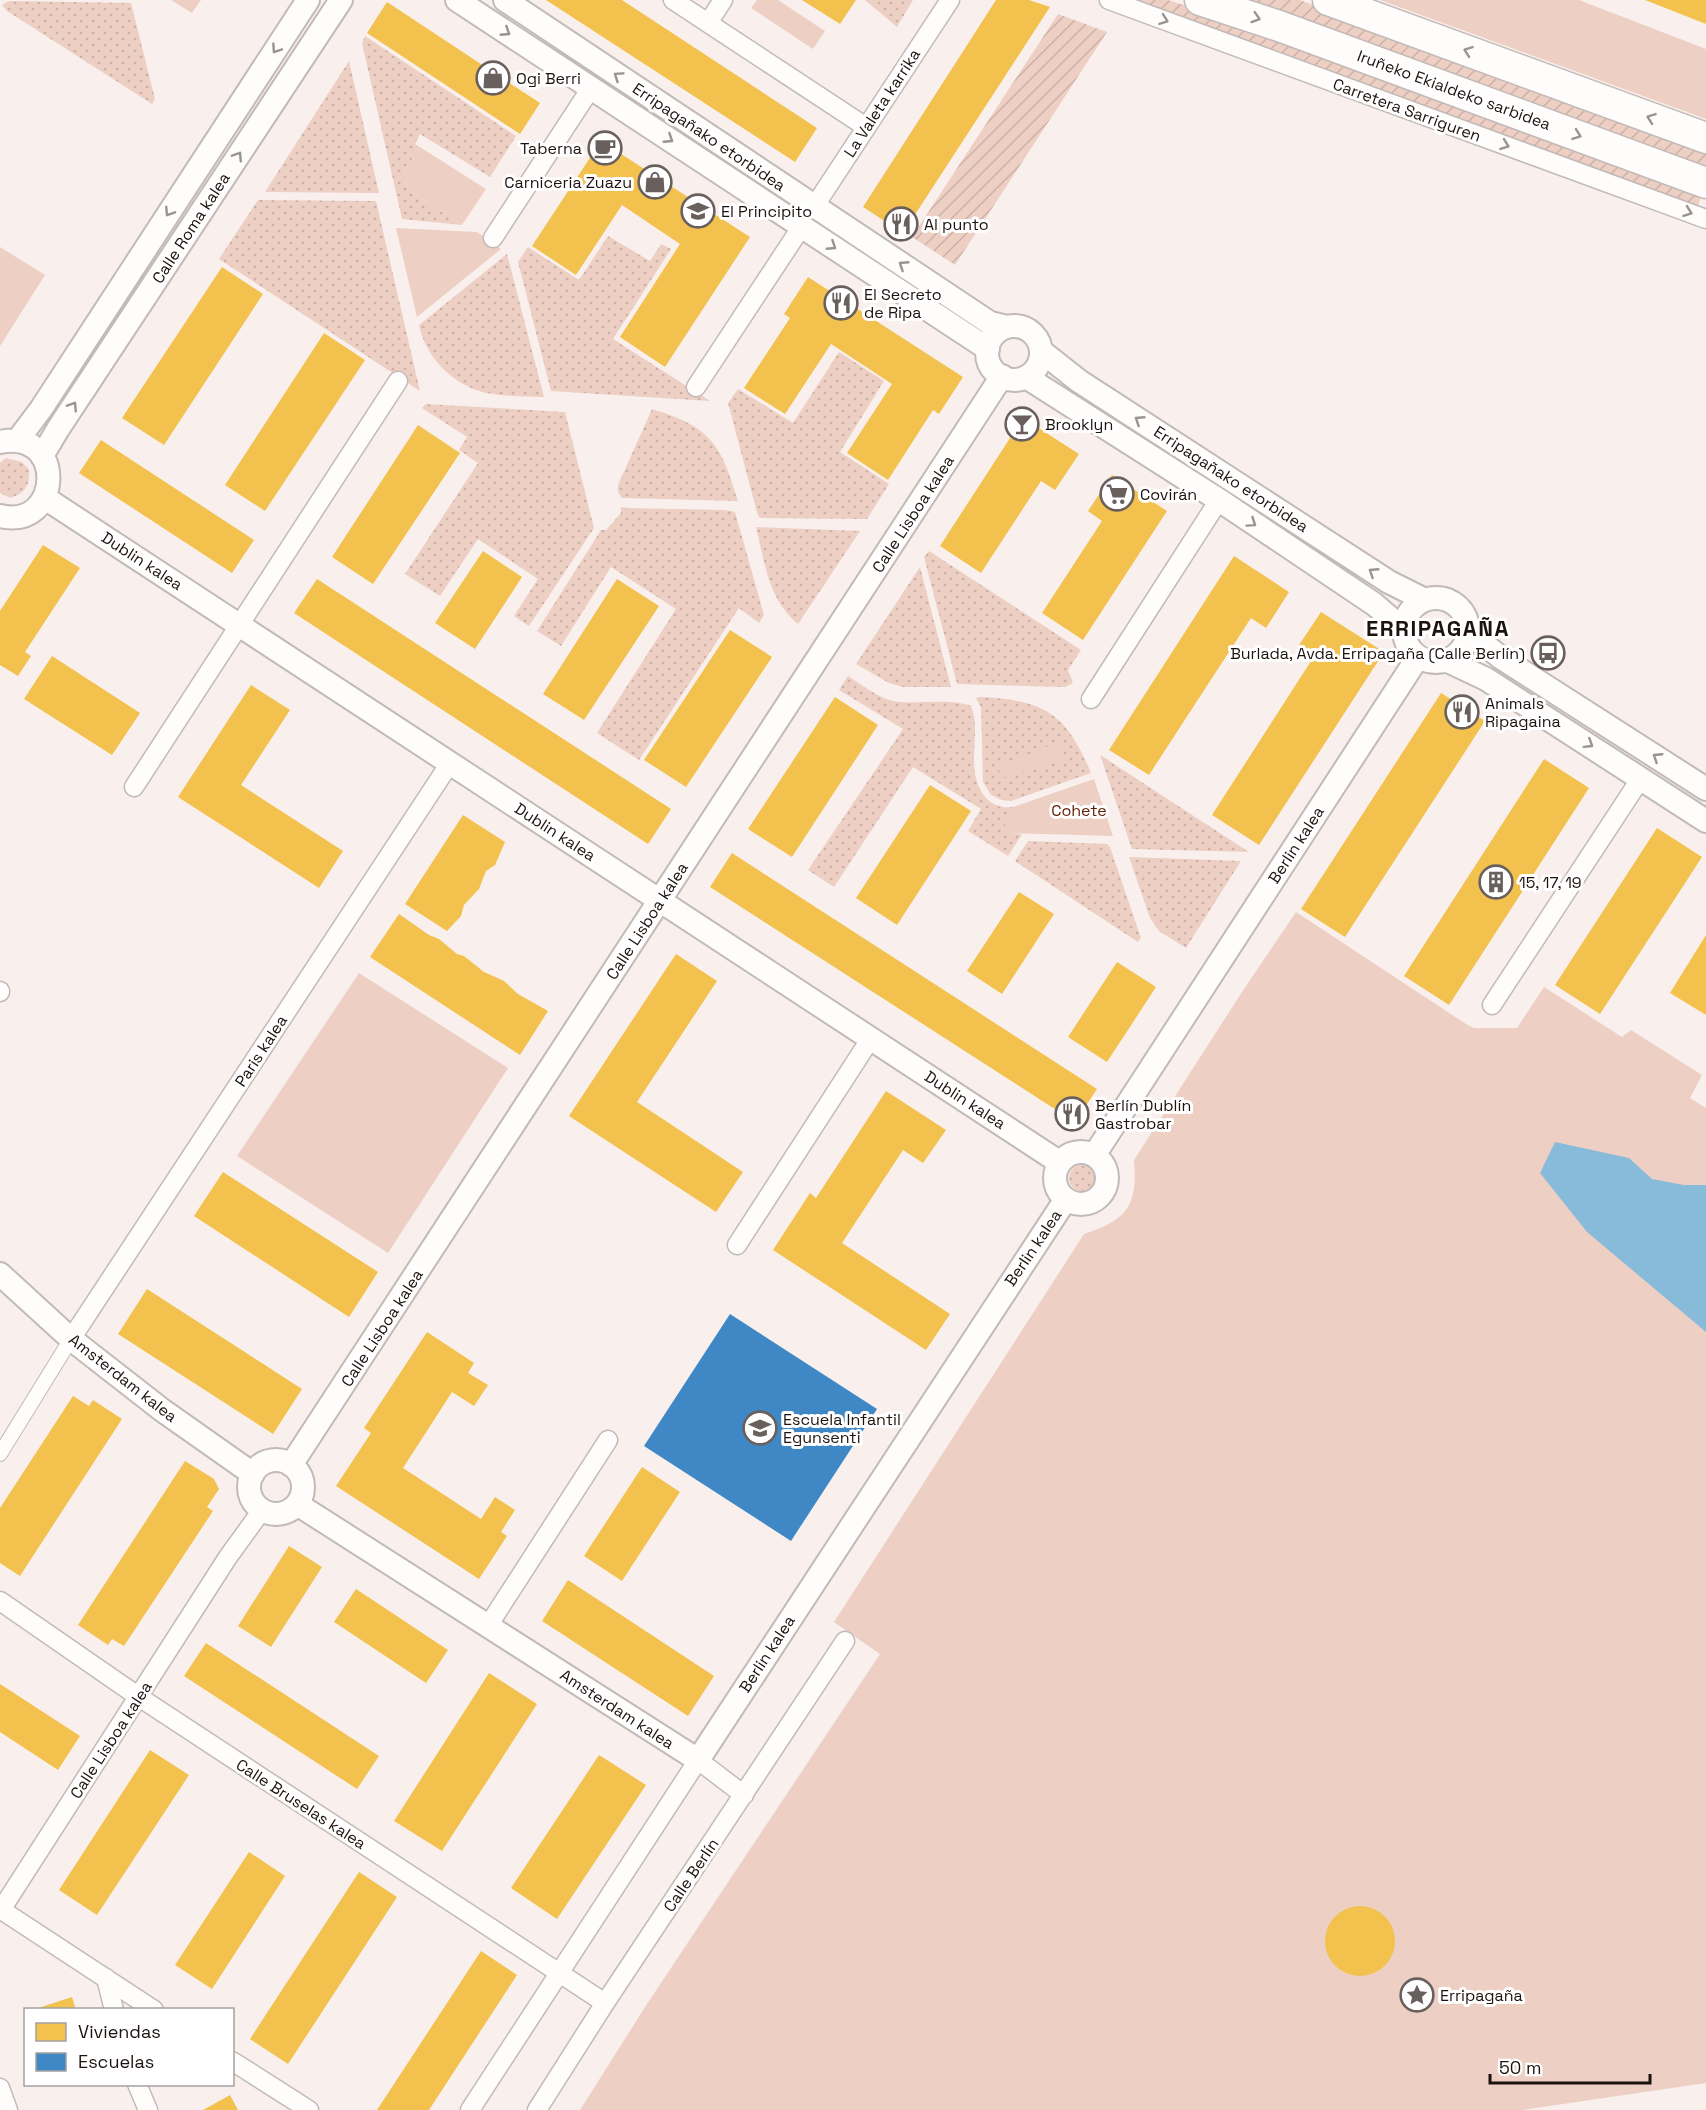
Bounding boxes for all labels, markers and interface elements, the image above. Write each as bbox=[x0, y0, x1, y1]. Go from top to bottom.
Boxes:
one-way arrow bbox=[1250, 11, 1261, 24]
one-way arrow bbox=[1158, 13, 1169, 26]
one-way arrow bbox=[499, 25, 510, 36]
one-way arrow bbox=[272, 42, 283, 53]
street label: La Valeta karrika bbox=[839, 45, 925, 161]
street label: Iruñeko Ekialdeko sarbidea bbox=[1354, 45, 1554, 135]
one-way arrow bbox=[1463, 46, 1474, 58]
shop icon: Ogi Berri bbox=[475, 60, 511, 96]
place label: Ogi Berri bbox=[516, 68, 581, 89]
one-way arrow bbox=[614, 72, 625, 83]
street label: Carretera Sarriguren bbox=[1330, 73, 1484, 147]
street label: Erripagañako etorbidea bbox=[628, 78, 790, 196]
one-way arrow bbox=[1646, 113, 1657, 126]
one-way arrow bbox=[1571, 128, 1582, 141]
cafe icon: Taberna bbox=[587, 130, 623, 166]
one-way arrow bbox=[663, 132, 674, 143]
place label: Taberna bbox=[520, 138, 582, 159]
one-way arrow bbox=[1499, 138, 1509, 151]
one-way arrow bbox=[231, 152, 242, 163]
shop icon: Carniceria Zuazu bbox=[637, 164, 673, 200]
street label: Calle Roma kalea bbox=[147, 169, 235, 287]
place label: Carniceria Zuazu bbox=[504, 172, 632, 193]
school or university icon: El Principito bbox=[680, 193, 716, 229]
place label: El Principito bbox=[721, 201, 812, 222]
one-way arrow bbox=[1682, 205, 1693, 218]
one-way arrow bbox=[164, 206, 176, 216]
restaurant icon: Al punto bbox=[883, 206, 919, 242]
place label: Al punto bbox=[924, 214, 989, 235]
one-way arrow bbox=[825, 239, 836, 250]
one-way arrow bbox=[899, 261, 909, 273]
place label: El Secreto de Ripa bbox=[864, 284, 942, 323]
restaurant icon: El Secreto de Ripa bbox=[823, 285, 859, 321]
one-way arrow bbox=[65, 402, 76, 413]
bar icon: Brooklyn bbox=[1004, 406, 1040, 442]
place label: Brooklyn bbox=[1045, 414, 1113, 435]
one-way arrow bbox=[1135, 416, 1146, 427]
street label: Erripagañako etorbidea bbox=[1150, 421, 1312, 537]
street label: Calle Lisboa kalea bbox=[867, 451, 959, 577]
supermarket icon: Covirán bbox=[1099, 476, 1135, 512]
place label: Covirán bbox=[1140, 484, 1197, 505]
one-way arrow bbox=[1245, 515, 1256, 526]
street label: Dublin kalea bbox=[97, 527, 187, 595]
one-way arrow bbox=[1369, 568, 1380, 579]
district label: ERRIPAGAÑA bbox=[1366, 614, 1510, 642]
bus stop icon: Burlada, Avda. Erripagaña (Calle Berlín) bbox=[1530, 635, 1566, 671]
place label: Burlada, Avda. Erripagaña (Calle Berlín) bbox=[1230, 643, 1525, 664]
place label: Animals Ripagaina bbox=[1485, 693, 1561, 732]
restaurant icon: Animals Ripagaina bbox=[1444, 694, 1480, 730]
one-way arrow bbox=[1582, 736, 1593, 747]
one-way arrow bbox=[1653, 753, 1663, 765]
street label: Dublin kalea bbox=[510, 798, 600, 866]
park label: Cohete bbox=[1051, 800, 1107, 821]
street label: Berlin kalea bbox=[1263, 802, 1329, 888]
street label: Calle Lisboa kalea bbox=[601, 858, 693, 984]
building icon: 15, 17, 19 bbox=[1478, 864, 1514, 900]
place label: 15, 17, 19 bbox=[1519, 872, 1582, 893]
street label: Paris kalea bbox=[230, 1011, 292, 1091]
street label: Dublin kalea bbox=[920, 1066, 1010, 1134]
place label: Berlín Dublín Gastrobar bbox=[1095, 1095, 1191, 1134]
restaurant icon: Berlín Dublín Gastrobar bbox=[1054, 1096, 1090, 1132]
street label: Berlin kalea bbox=[1000, 1206, 1066, 1290]
street label: Calle Lisboa kalea bbox=[336, 1265, 428, 1391]
street label: Amsterdam kalea bbox=[65, 1329, 181, 1427]
place label: Escuela Infantil Egunsenti bbox=[783, 1409, 901, 1448]
school or university icon: Escuela Infantil Egunsenti bbox=[742, 1410, 778, 1446]
street label: Berlin kalea bbox=[734, 1611, 800, 1697]
street label: Amsterdam kalea bbox=[556, 1664, 678, 1754]
street label: Calle Lisboa kalea bbox=[65, 1677, 157, 1803]
street label: Calle Bruselas kalea bbox=[232, 1754, 370, 1854]
street label: Calle Berlín bbox=[659, 1834, 723, 1916]
place icon: Erripagaña bbox=[1399, 1977, 1435, 2013]
place label: Erripagaña bbox=[1440, 1985, 1523, 2006]
legend bbox=[24, 2008, 234, 2086]
text: Viviendas bbox=[78, 2020, 161, 2043]
scale bar bbox=[1490, 2047, 1650, 2085]
text: Escuelas bbox=[78, 2050, 154, 2073]
text: 50 m bbox=[1499, 2056, 1541, 2079]

